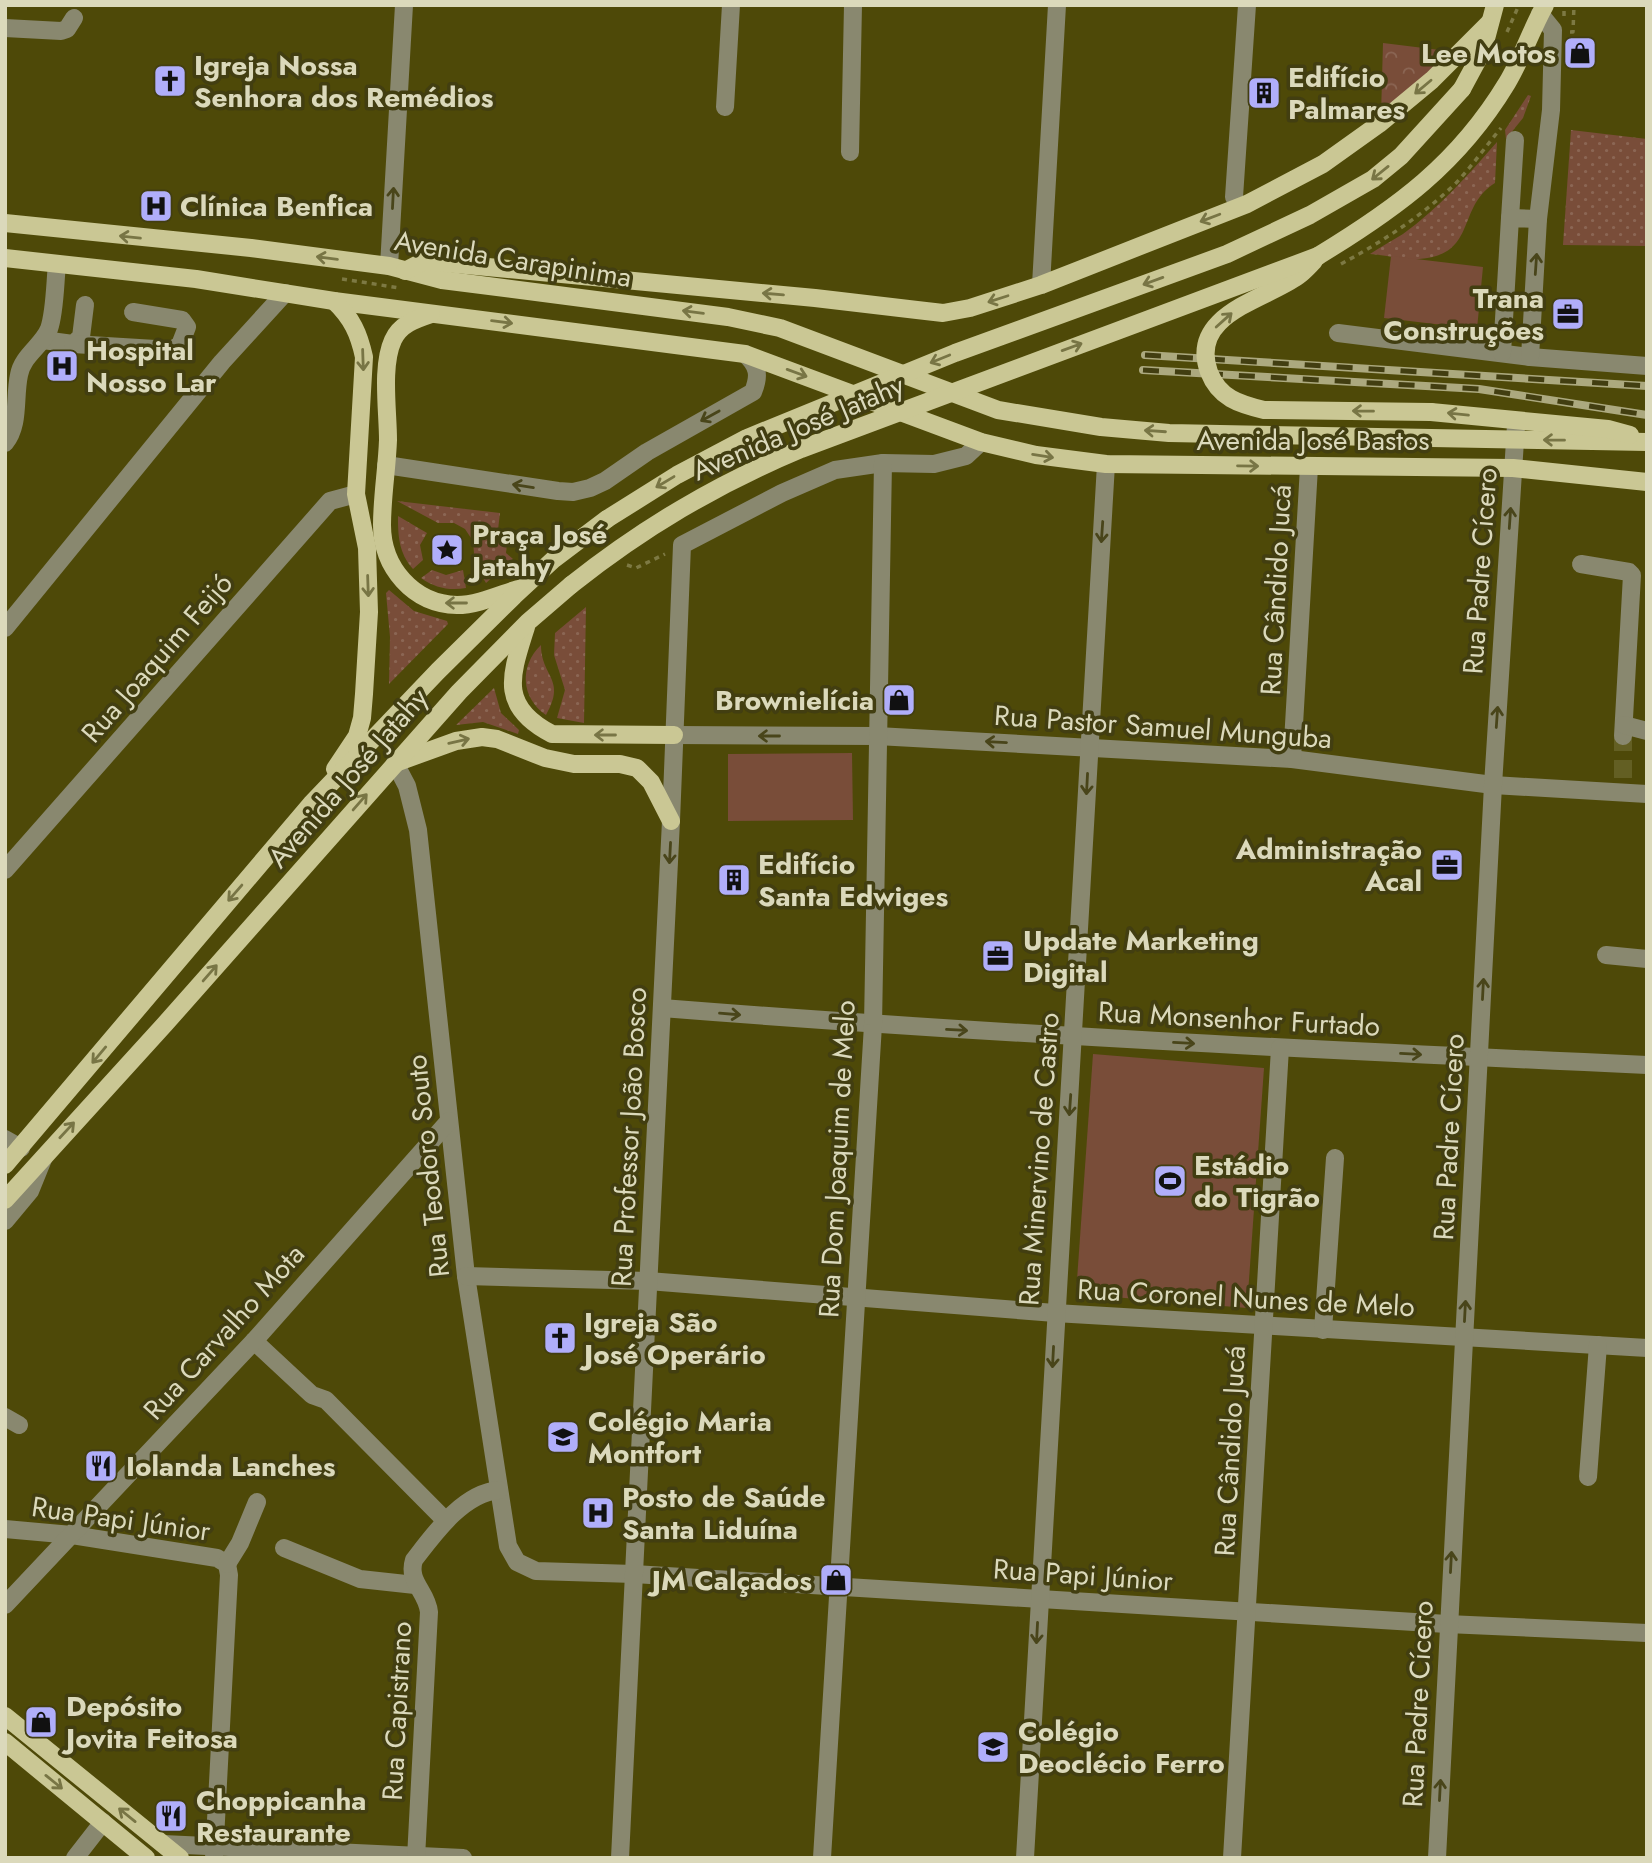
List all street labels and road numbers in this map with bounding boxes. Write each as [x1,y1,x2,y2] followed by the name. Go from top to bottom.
[392,220,634,298] street label: Avenida Carapinima
[686,365,911,491] street label: Avenida José Jatahy
[1197,420,1430,461] street label: Avenida José Bastos
[1452,466,1508,676] street label: Rua Padre Cícero
[1250,484,1302,696] street label: Rua Cândido Jucá
[72,564,242,752] street label: Rua Joaquim Feijó
[258,679,438,877] street label: Avenida José Jatahy
[993,695,1333,759] street label: Rua Pastor Samuel Munguba
[601,986,657,1288] street label: Rua Professor João Bosco
[1097,991,1381,1047] street label: Rua Monsenhor Furtado
[808,999,866,1319] street label: Rua Dom Joaquim de Melo
[1008,1011,1070,1307] street label: Rua Minervino de Castro
[1423,1033,1475,1241] street label: Rua Padre Cícero
[396,1053,460,1279] street label: Rua Teodoro Souto
[134,1235,314,1429] street label: Rua Carvalho Mota
[1076,1269,1416,1327] street label: Rua Coronel Nunes de Melo
[1204,1345,1256,1557] street label: Rua Cândido Jucá
[29,1486,213,1552] street label: Rua Papi Júnior
[992,1548,1175,1602] street label: Rua Papi Júnior
[1392,1600,1444,1808] street label: Rua Padre Cícero
[372,1620,422,1802] street label: Rua Capistrano

